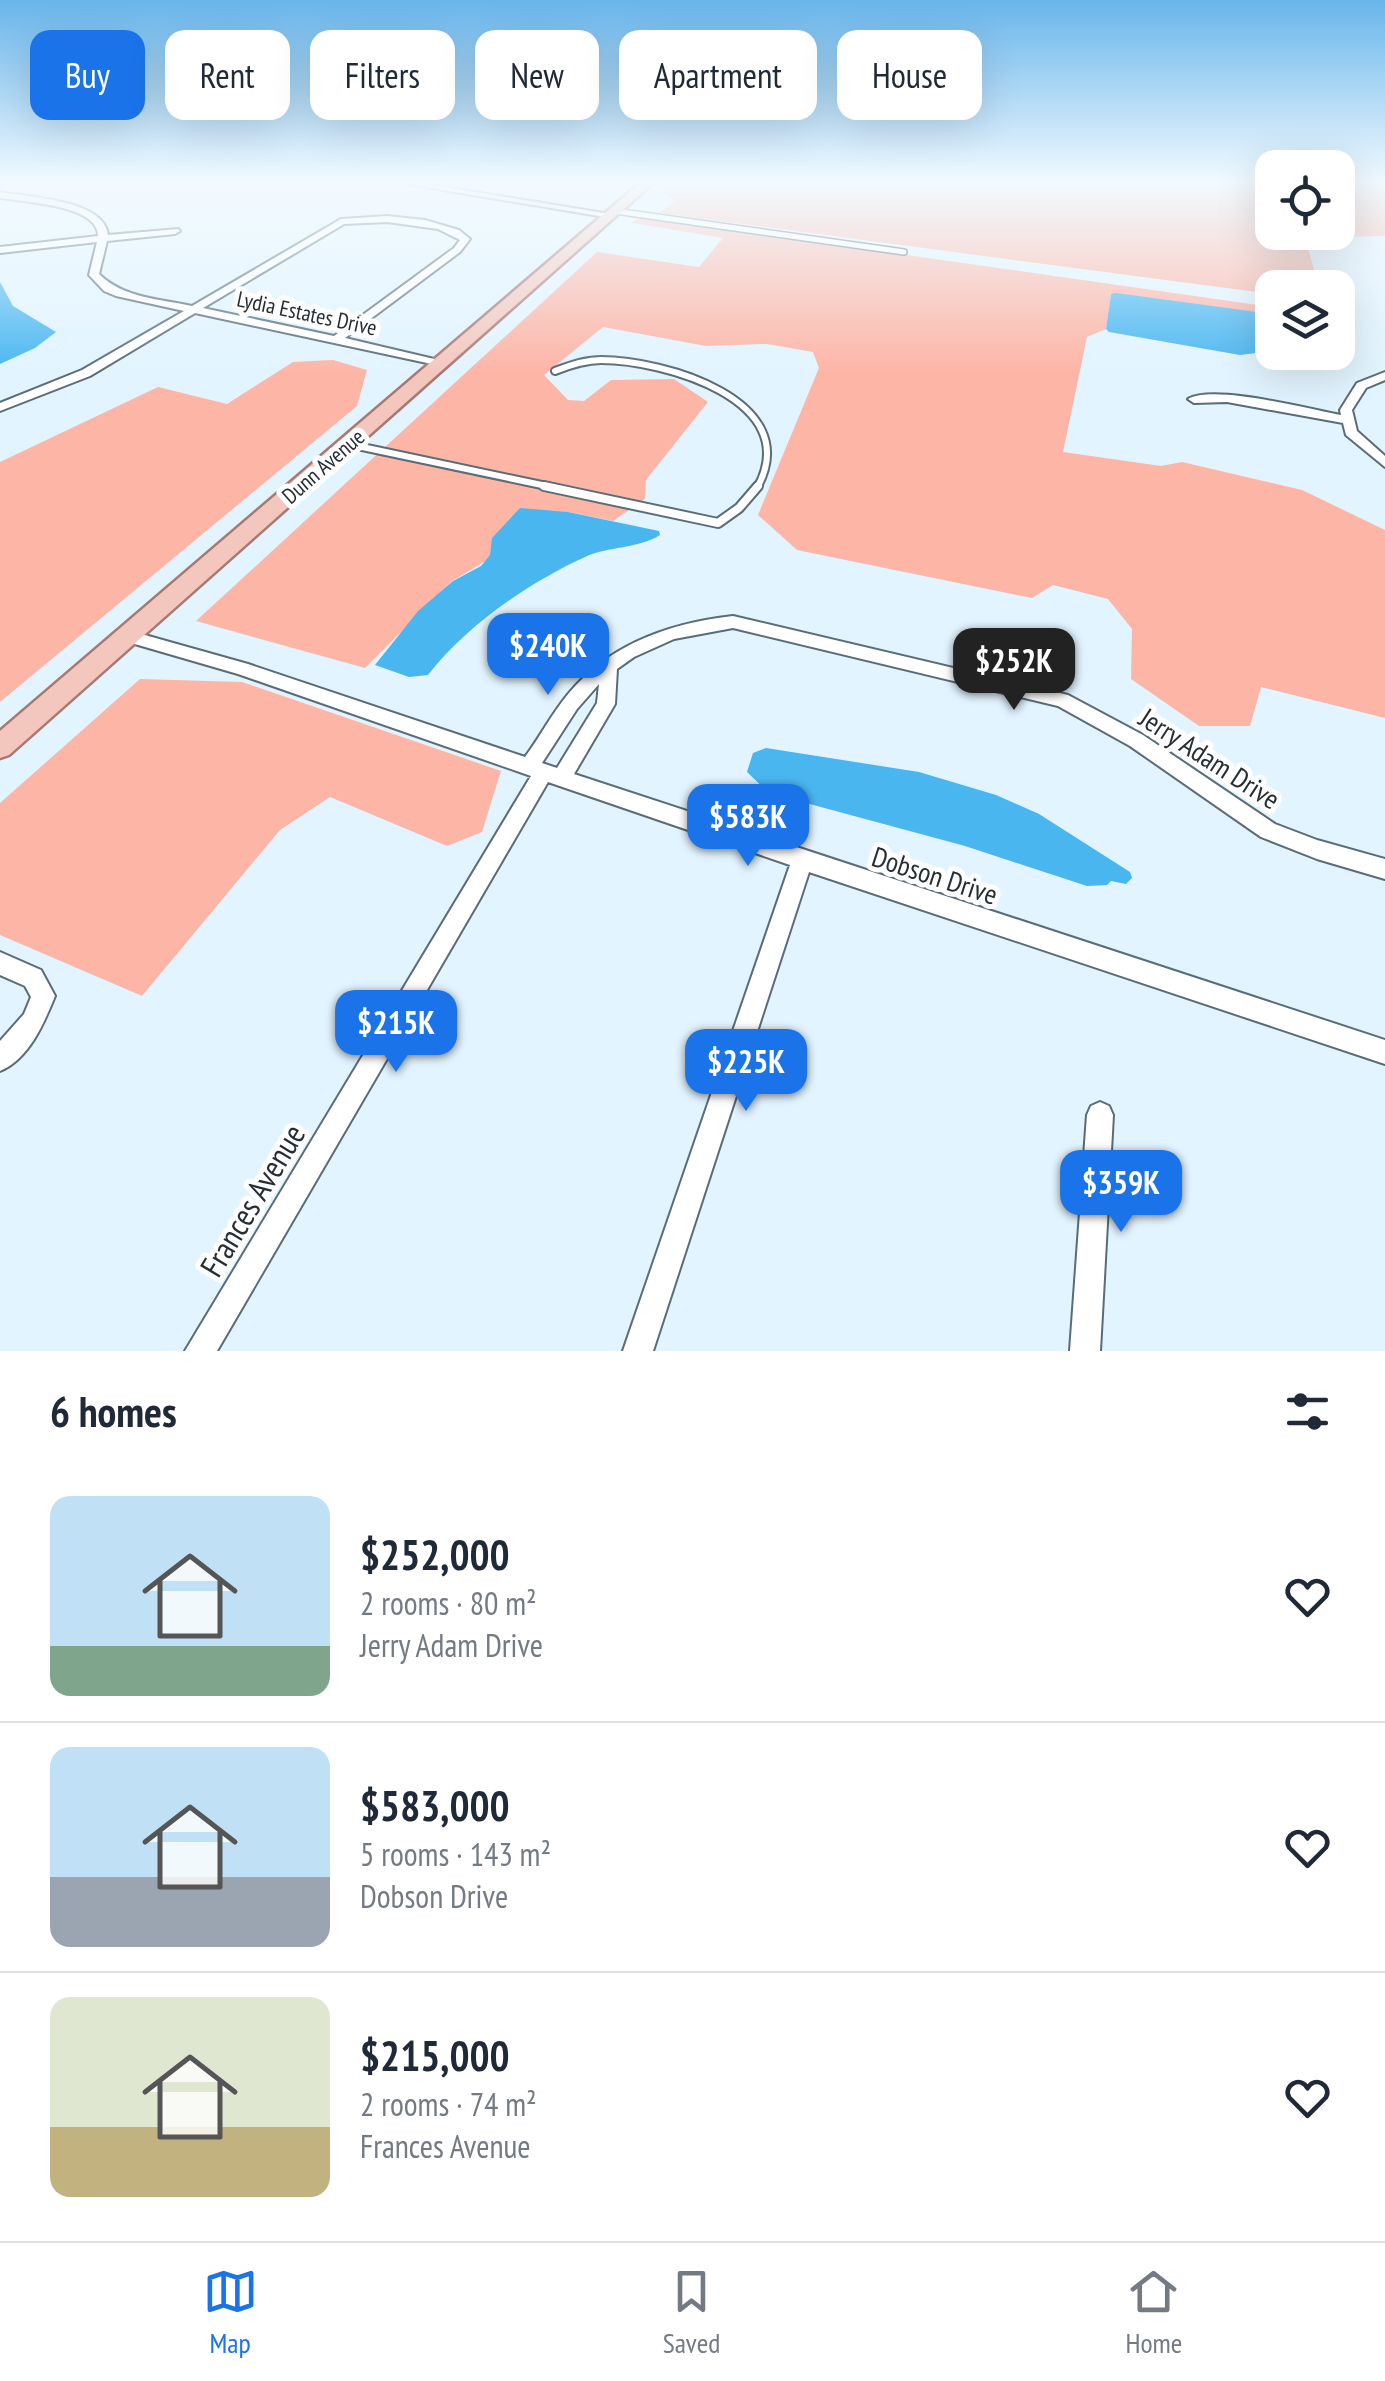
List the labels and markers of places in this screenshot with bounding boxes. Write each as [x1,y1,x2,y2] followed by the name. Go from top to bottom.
[478,613,618,698] pin: $240K
[944,628,1084,713] pin: $252K
[678,784,818,869] pin: $583K
[326,990,466,1075] pin: $215K
[676,1029,816,1114] pin: $225K
[1051,1150,1191,1235] pin: $359K

